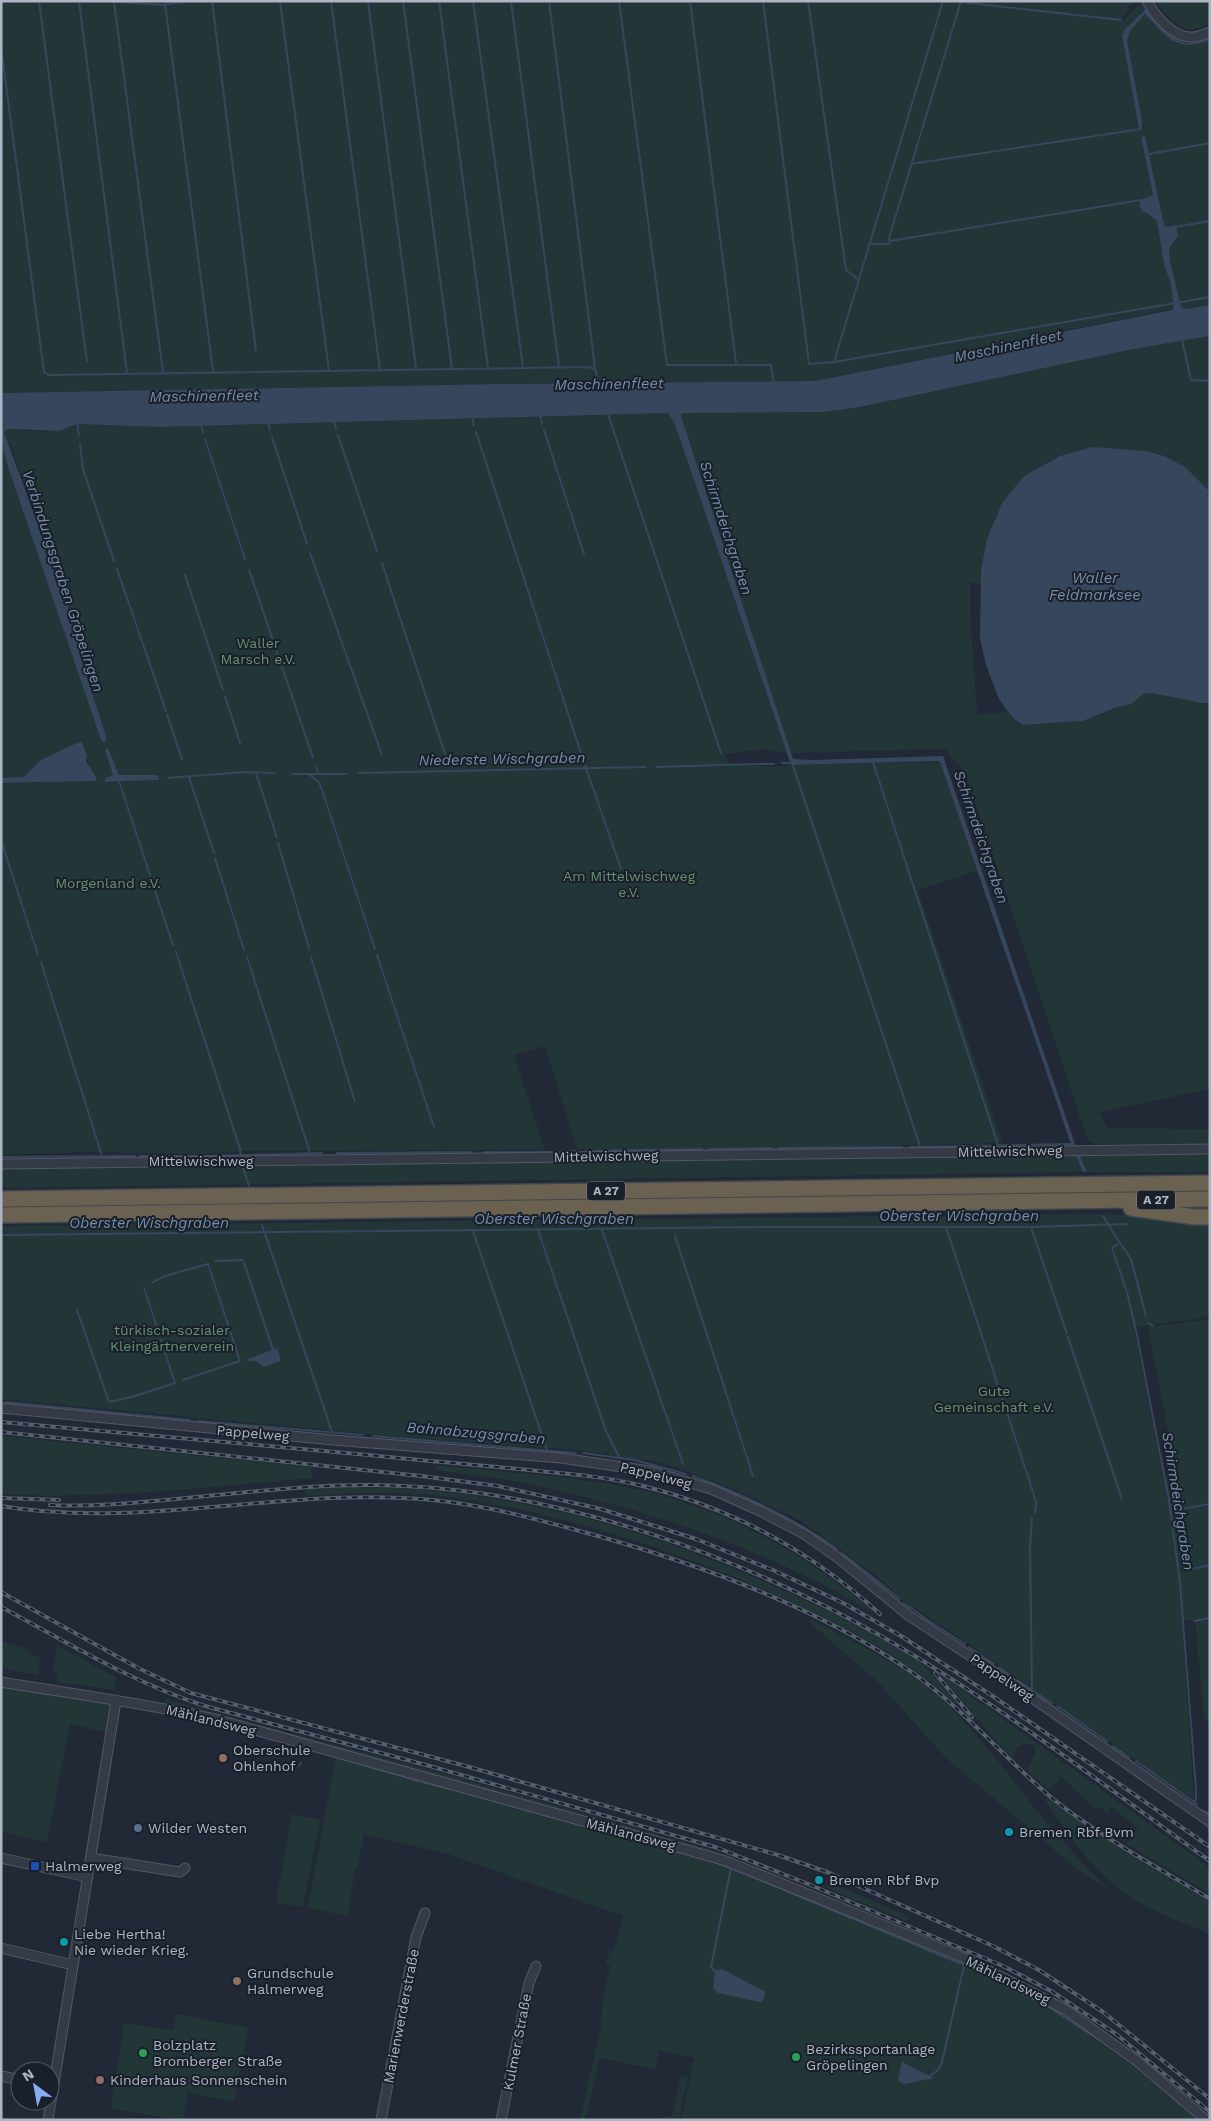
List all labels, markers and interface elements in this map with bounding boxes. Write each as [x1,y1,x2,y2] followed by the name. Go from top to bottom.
[953,326,1064,366] water label: Maschinenfleet
[554,374,665,394] water label: Maschinenfleet
[149,386,260,406] water label: Maschinenfleet
[696,459,756,597] water label: Schirmdeichgraben
[19,468,107,694] water label: Verbindungsgraben Gröpelingen
[1049,569,1141,604] water label: Waller Feldmarksee
[220,635,296,667] park label: Waller Marsch e.V.
[418,749,586,769] water label: Niederste Wischgraben
[950,768,1012,906] water label: Schirmdeichgraben
[563,868,696,900] park label: Am Mittelwischweg e.V.
[55,875,161,891] park label: Morgenland e.V.
[957,1142,1063,1160] street label: Mittelwischweg
[553,1147,659,1165] street label: Mittelwischweg
[149,1153,254,1169] street label: Mittelwischweg
[587,1182,625,1200] road number: A 27
[1137,1190,1175,1210] road number: A 27
[879,1207,1039,1225] water label: Oberster Wischgraben
[474,1210,634,1228] water label: Oberster Wischgraben
[69,1214,229,1232] water label: Oberster Wischgraben
[110,1322,234,1354] park label: türkisch-sozialer Kleingärtnerverein
[934,1383,1054,1415] park label: Gute Gemeinschaft e.V.
[406,1418,546,1448] water label: Bahnabzugsgraben
[216,1422,291,1444] street label: Pappelweg
[1158,1431,1198,1571] water label: Schirmdeichgraben
[619,1458,694,1492] street label: Pappelweg
[967,1650,1037,1704] street label: Pappelweg
[164,1701,258,1739] street label: Mählandsweg
[233,1742,311,1774] place label: Oberschule Ohlenhof
[217,1752,229,1764] marker: Oberschule Ohlenhof
[584,1814,678,1854] street label: Mählandsweg
[148,1820,247,1836] place label: Wilder Westen
[132,1822,144,1834] marker: Wilder Westen
[1019,1824,1134,1840] place label: Bremen Rbf Bvm
[1003,1826,1015,1838] marker: Bremen Rbf Bvm
[45,1858,122,1874] place label: Halmerweg
[29,1860,41,1872] marker: Halmerweg
[829,1872,939,1888] place label: Bremen Rbf Bvp
[813,1874,825,1886] marker: Bremen Rbf Bvp
[74,1926,189,1958] place label: Liebe Hertha! Nie wieder Krieg.
[58,1936,70,1948] marker: Liebe Hertha! Nie wieder Krieg.
[380,1947,422,2085] street label: Marienwerderstraße
[963,1953,1053,2008] street label: Mählandsweg
[247,1965,334,1997] place label: Grundschule Halmerweg
[231,1975,243,1987] marker: Grundschule Halmerweg
[500,1992,534,2092] street label: Kulmer Straße
[153,2037,282,2069] place label: Bolzplatz Bromberger Straße
[806,2041,935,2073] place label: Bezirkssportanlage Gröpelingen
[137,2047,149,2059] marker: Bolzplatz Bromberger Straße
[790,2051,802,2063] marker: Bezirkssportanlage Gröpelingen
[10,2061,60,2111] north arrow
[19,2065,37,2085] text: N
[110,2072,287,2088] place label: Kinderhaus Sonnenschein
[94,2074,106,2086] marker: Kinderhaus Sonnenschein

